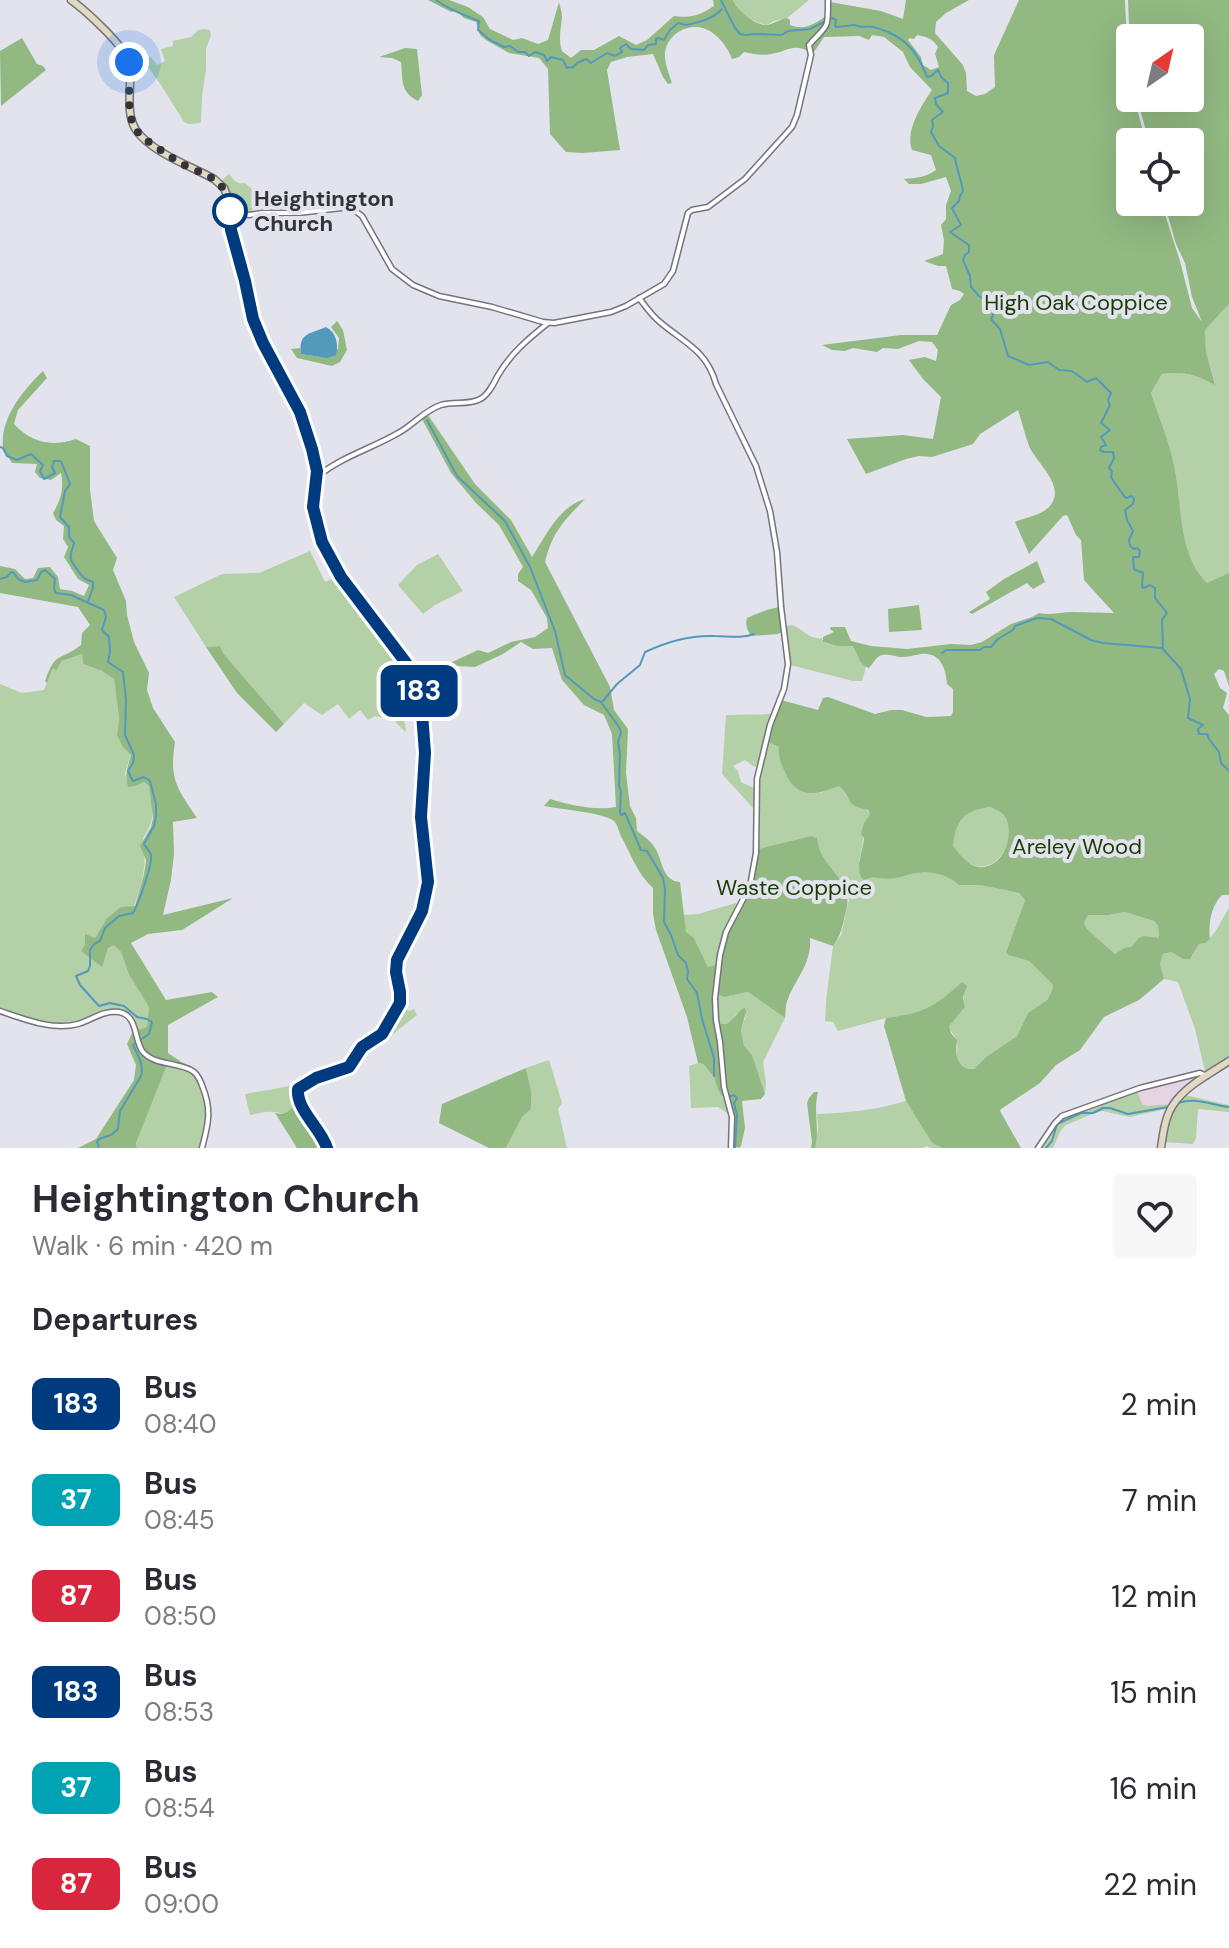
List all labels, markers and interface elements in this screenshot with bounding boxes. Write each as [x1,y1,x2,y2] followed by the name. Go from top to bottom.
[1116,24,1204,112] north arrow
[1116,24,1204,216] map controls
[109,42,149,82] your location
[1116,128,1204,216] button: locate
[254,184,394,238] place label: Heightington Church
[213,194,247,228] marker: Heightington Church
[984,288,1168,317] park label: High Oak Coppice
[373,665,465,717] line badge: 183
[397,672,441,709] text: 183
[1012,832,1142,861] park label: Areley Wood
[716,873,872,902] park label: Waste Coppice
[32,1174,420,1224] text: Heightington Church
[1113,1174,1197,1258] button: heart
[32,1229,273,1263] text: Walk · 6 min · 420 m
[32,1300,198,1339] text: Departures
[144,1368,198,1407] text: Bus
[54,1385,98,1422] text: 183
[1121,1385,1197,1424] text: 2 min
[144,1407,216,1441] text: 08:40
[144,1464,198,1503] text: Bus
[60,1481,92,1518] text: 37
[1122,1481,1197,1520] text: 7 min
[144,1503,215,1537] text: 08:45
[144,1560,198,1599] text: Bus
[60,1577,92,1614] text: 87
[1111,1577,1197,1616] text: 12 min
[144,1599,217,1633] text: 08:50
[144,1656,198,1695] text: Bus
[54,1673,98,1710] text: 183
[1110,1673,1197,1712] text: 15 min
[144,1695,214,1729] text: 08:53
[144,1752,198,1791] text: Bus
[60,1769,92,1806] text: 37
[1110,1769,1197,1808] text: 16 min
[144,1791,215,1825] text: 08:54
[144,1848,198,1887] text: Bus
[60,1865,92,1902] text: 87
[1103,1865,1197,1904] text: 22 min
[144,1887,219,1921] text: 09:00

